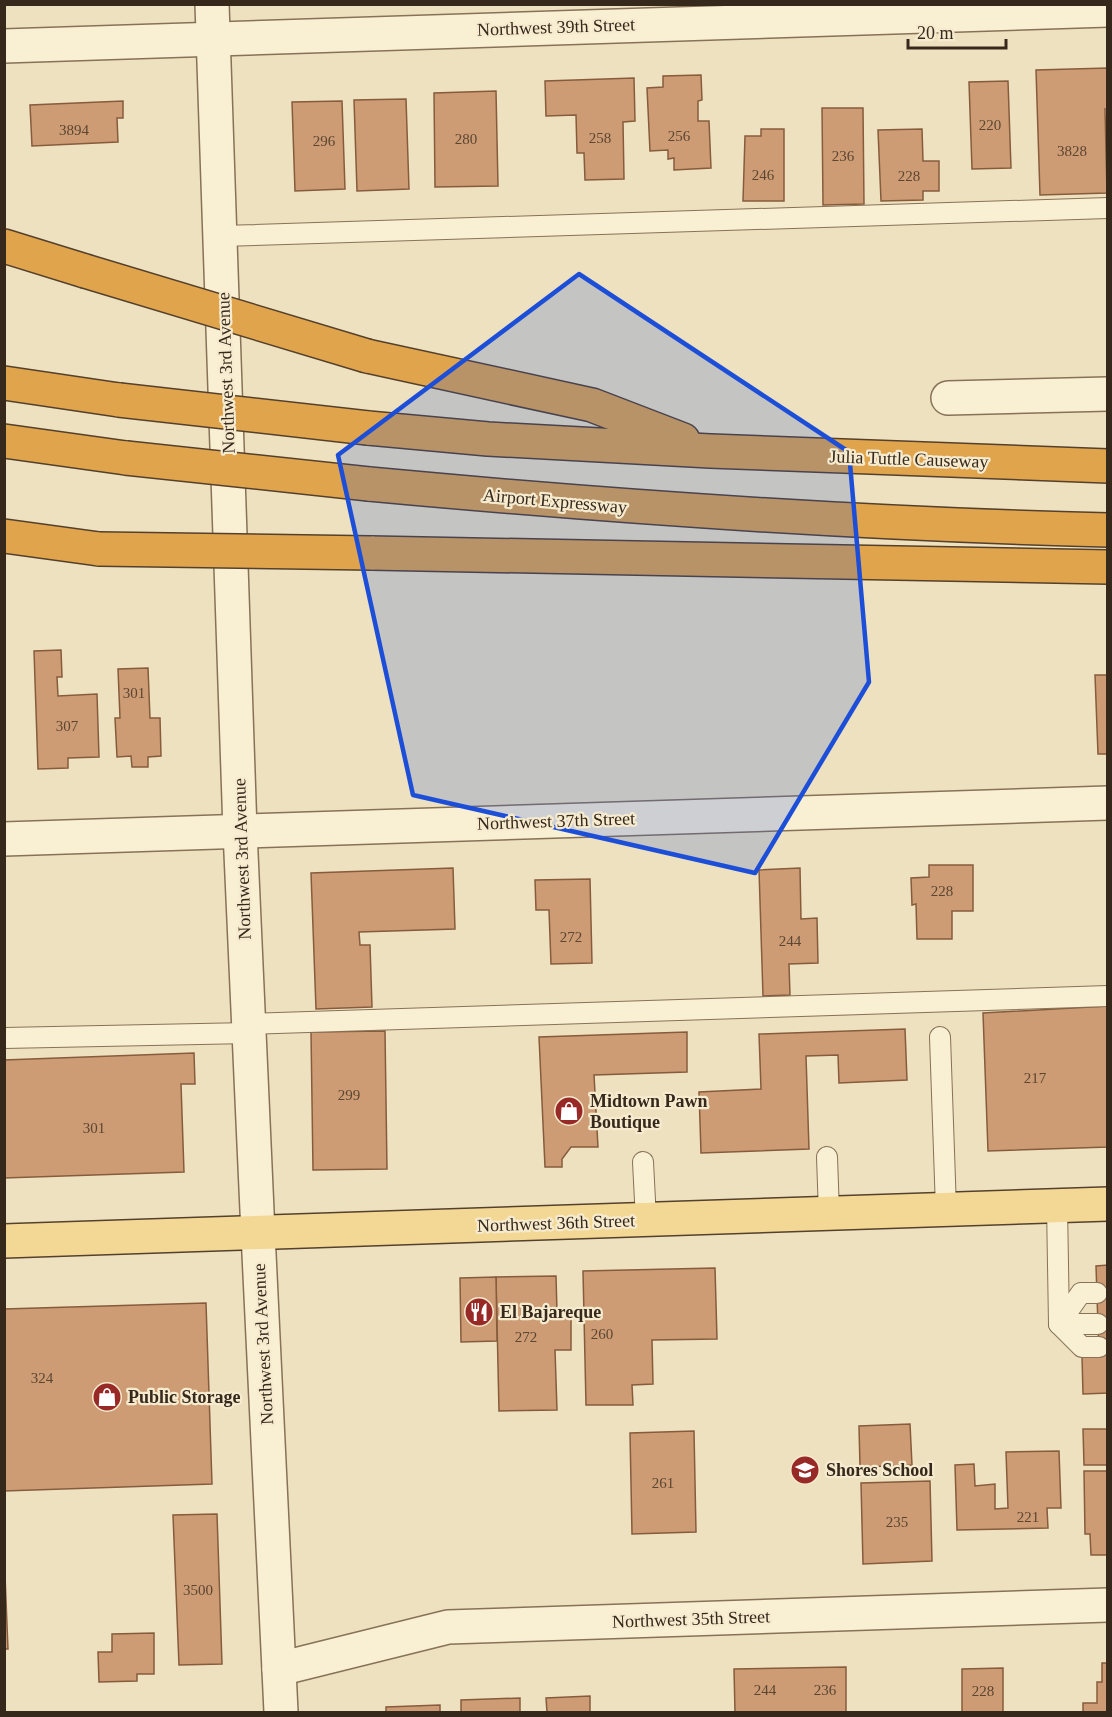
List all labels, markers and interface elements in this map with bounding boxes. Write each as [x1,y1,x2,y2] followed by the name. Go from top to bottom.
[908,12,1006,50] scale bar
[477,14,635,40] street label: Northwest 39th Street
[917,23,954,43] text: 20 m
[979,117,1001,133] house number: 220
[59,122,90,138] house number: 3894
[668,128,691,144] house number: 256
[589,130,611,146] house number: 258
[455,131,477,147] house number: 280
[313,133,336,149] house number: 296
[1057,143,1087,159] house number: 3828
[832,148,855,164] house number: 236
[752,167,775,183] house number: 246
[898,168,920,184] house number: 228
[213,292,239,454] street label: Northwest 3rd Avenue
[829,446,989,472] street label: Julia Tuttle Causeway
[482,485,628,517] street label: Airport Expressway
[123,685,145,701] house number: 301
[56,718,79,734] house number: 307
[229,778,255,940] street label: Northwest 3rd Avenue
[477,808,635,834] street label: Northwest 37th Street
[931,883,953,899] house number: 228
[560,929,582,945] house number: 272
[779,933,802,949] house number: 244
[1024,1070,1047,1086] house number: 217
[338,1087,360,1103] house number: 299
[590,1091,708,1132] place label: Midtown Pawn Boutique
[553,1095,585,1127] shop icon: Midtown Pawn Boutique
[83,1120,105,1136] house number: 301
[477,1210,635,1236] street label: Northwest 36th Street
[249,1263,277,1425] street label: Northwest 3rd Avenue
[463,1296,495,1328] restaurant icon: El Bajareque
[500,1302,601,1322] place label: El Bajareque
[591,1326,613,1342] house number: 260
[515,1329,537,1345] house number: 272
[31,1370,54,1386] house number: 324
[91,1381,123,1413] shop icon: Public Storage
[128,1387,241,1407] place label: Public Storage
[789,1454,821,1486] school or university icon: Shores School
[826,1460,933,1480] place label: Shores School
[652,1475,674,1491] house number: 261
[1017,1509,1039,1525] house number: 221
[886,1514,908,1530] house number: 235
[183,1582,213,1598] house number: 3500
[612,1606,770,1632] street label: Northwest 35th Street
[754,1682,777,1698] house number: 244
[814,1682,837,1698] house number: 236
[972,1683,994,1699] house number: 228

